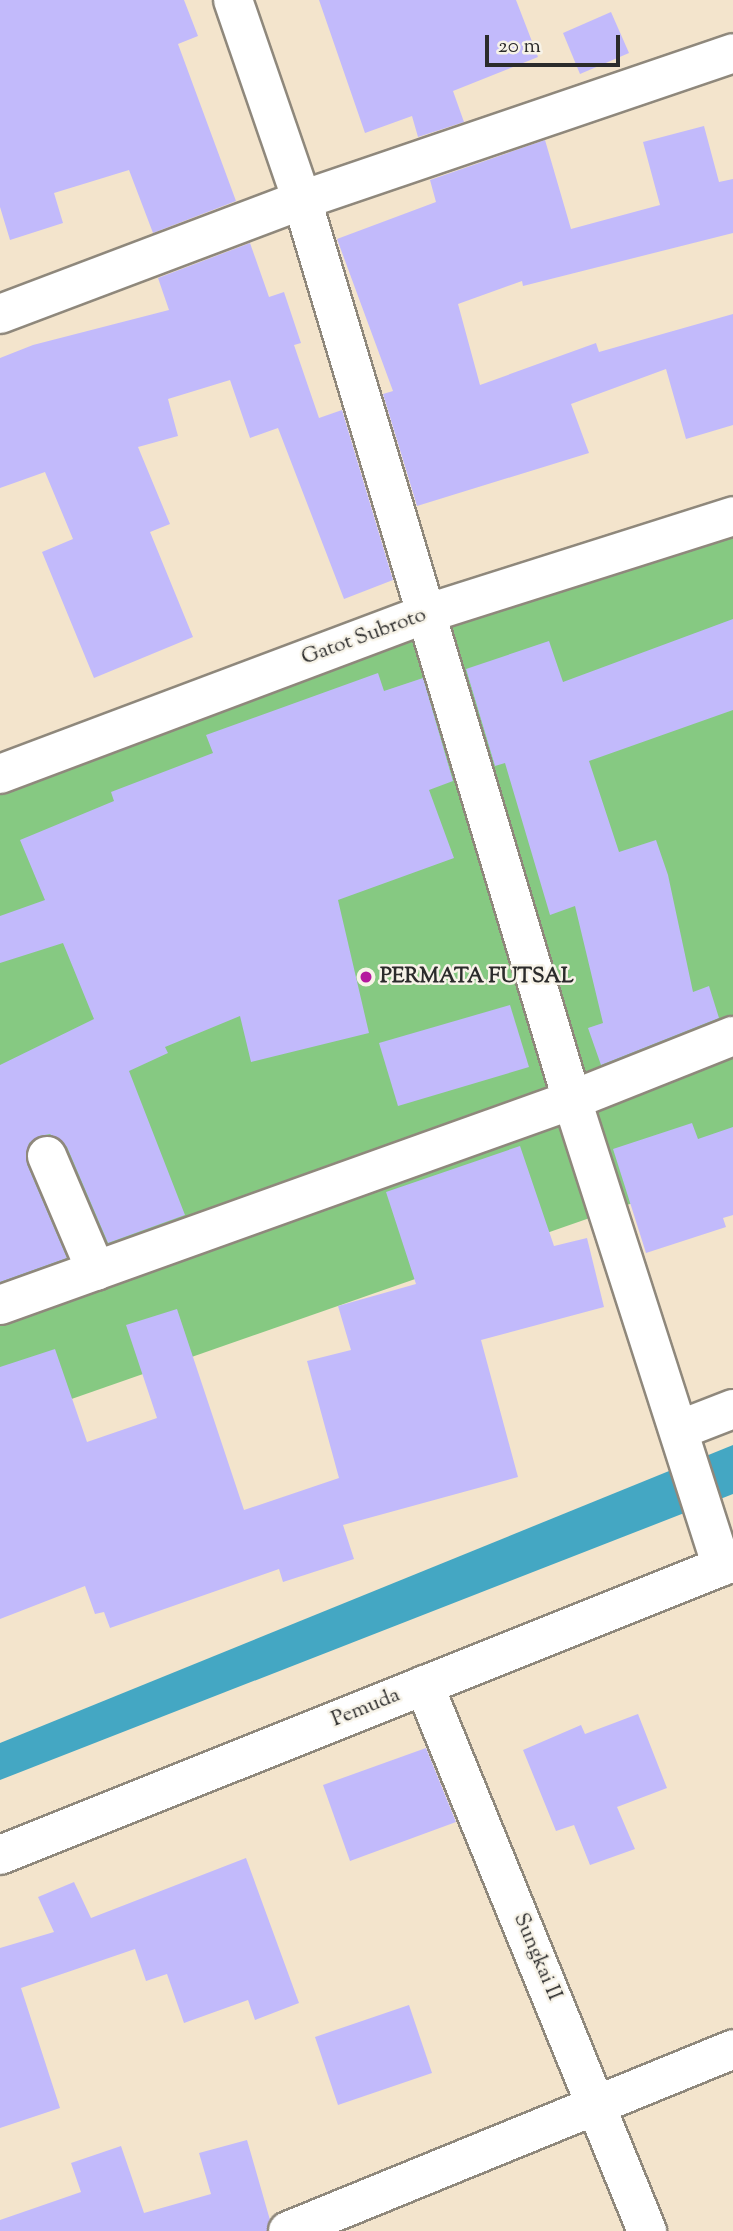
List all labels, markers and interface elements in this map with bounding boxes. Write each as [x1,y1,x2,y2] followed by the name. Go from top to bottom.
[488,21,623,65] scale bar
[498,32,541,62] text: 20 m
[298,603,430,671] street label: Gatot Subroto
[380,964,574,990] place label: PERMATA FUTSAL
[358,969,374,985] marker: PERMATA FUTSAL
[328,1683,404,1733] street label: Pemuda
[507,1910,567,2004] street label: Sungkai II

